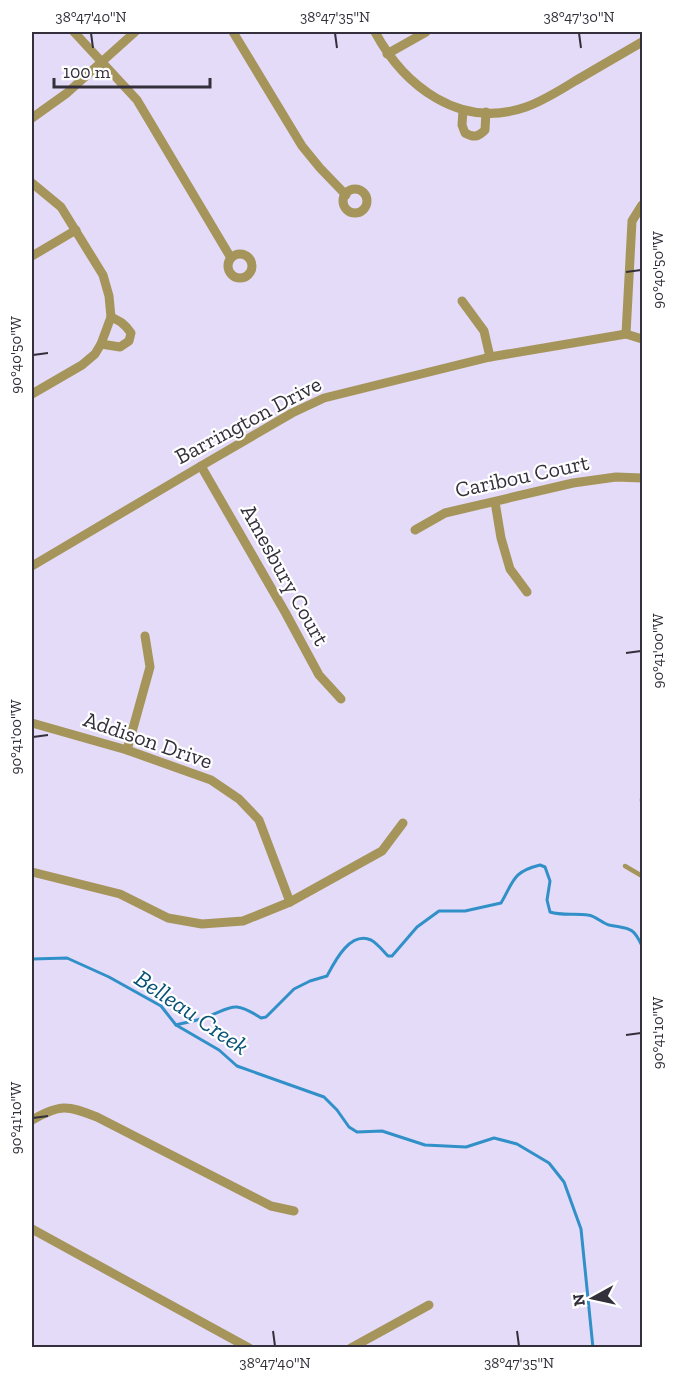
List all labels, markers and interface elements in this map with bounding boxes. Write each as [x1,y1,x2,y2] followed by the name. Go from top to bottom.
[55,8,127,26] text: 38°47'40"N
[300,8,370,26] text: 38°47'35"N
[543,8,615,26] text: 38°47'30"N
[54,51,210,89] scale bar
[63,61,111,83] text: 100 m
[649,231,667,309] text: 90°40'50"W
[7,316,25,394] text: 90°40'50"W
[170,370,326,470] street label: Barrington Drive
[453,448,592,503] street label: Caribou Court
[235,500,335,651] street label: Amesbury Court
[649,613,667,689] text: 90°41'00"W
[7,699,25,775] text: 90°41'00"W
[80,705,216,775] street label: Addison Drive
[129,963,255,1061] water label: Belleau Creek
[649,997,667,1069] text: 90°41'10"W
[7,1082,25,1154] text: 90°41'10"W
[563,1268,623,1328] north arrow
[568,1293,589,1307] text: N
[239,1354,311,1372] text: 38°47'40"N
[484,1354,554,1372] text: 38°47'35"N

